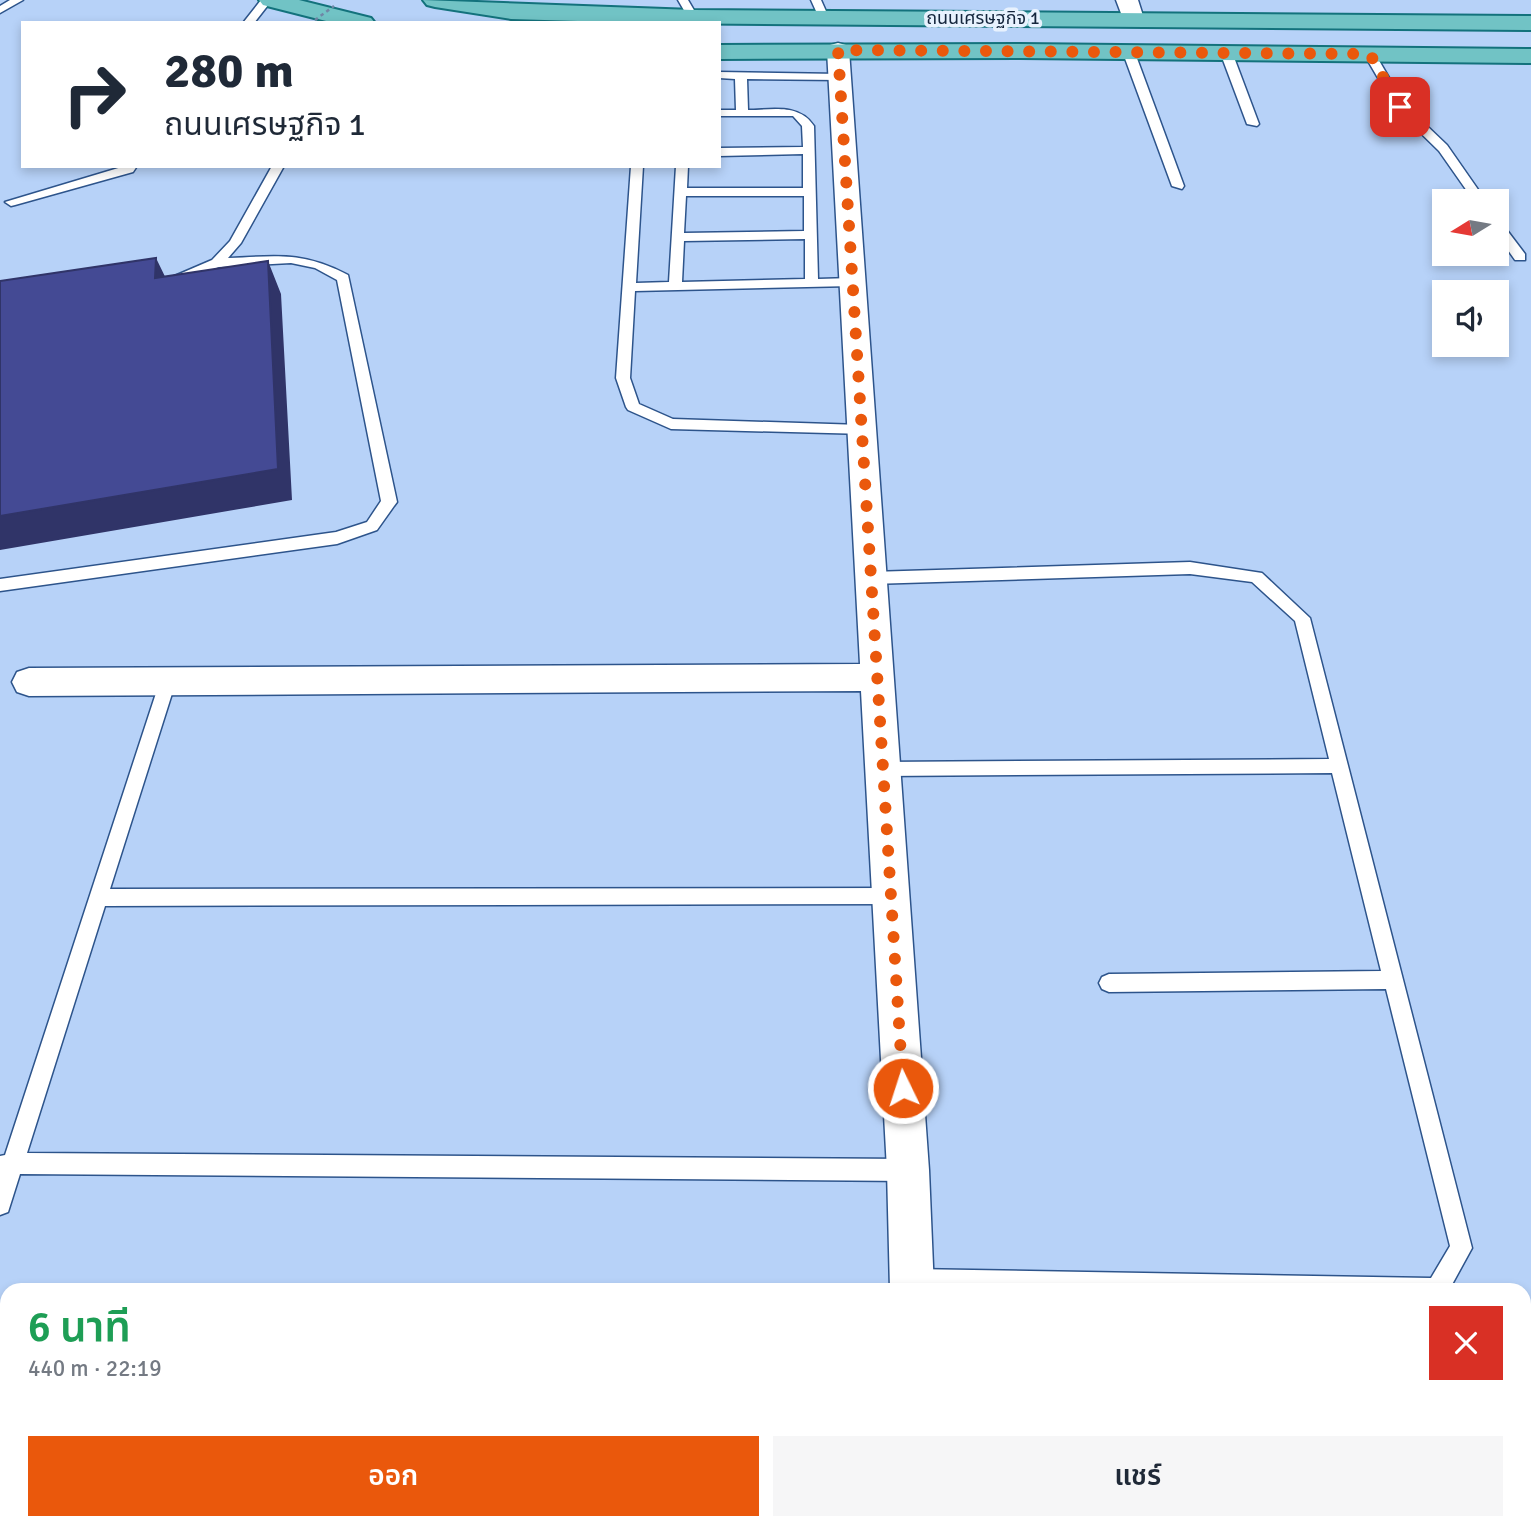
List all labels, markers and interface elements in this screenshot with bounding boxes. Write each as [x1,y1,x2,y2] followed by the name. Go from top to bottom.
[926,7,1040,29] street label: ถนนเศรษฐกิจ 1
[164,41,294,101] text: 280 m
[49,49,140,140] icon: right
[1370,77,1430,137] pin
[1381,88,1419,126] icon: arrive
[164,105,366,144] text: ถนนเศรษฐกิจ 1
[1432,189,1508,266] north arrow
[1432,189,1509,357] map controls
[1432,280,1509,357] button: sound
[866,1051,940,1125] position arrow
[28,1302,131,1353] text: 6 นาที
[1429,1306,1503,1380] button: close
[28,1354,162,1383] text: 440 m · 22:19
[28,1436,759,1516] button: ออก
[773,1436,1503,1516] button: แชร์

